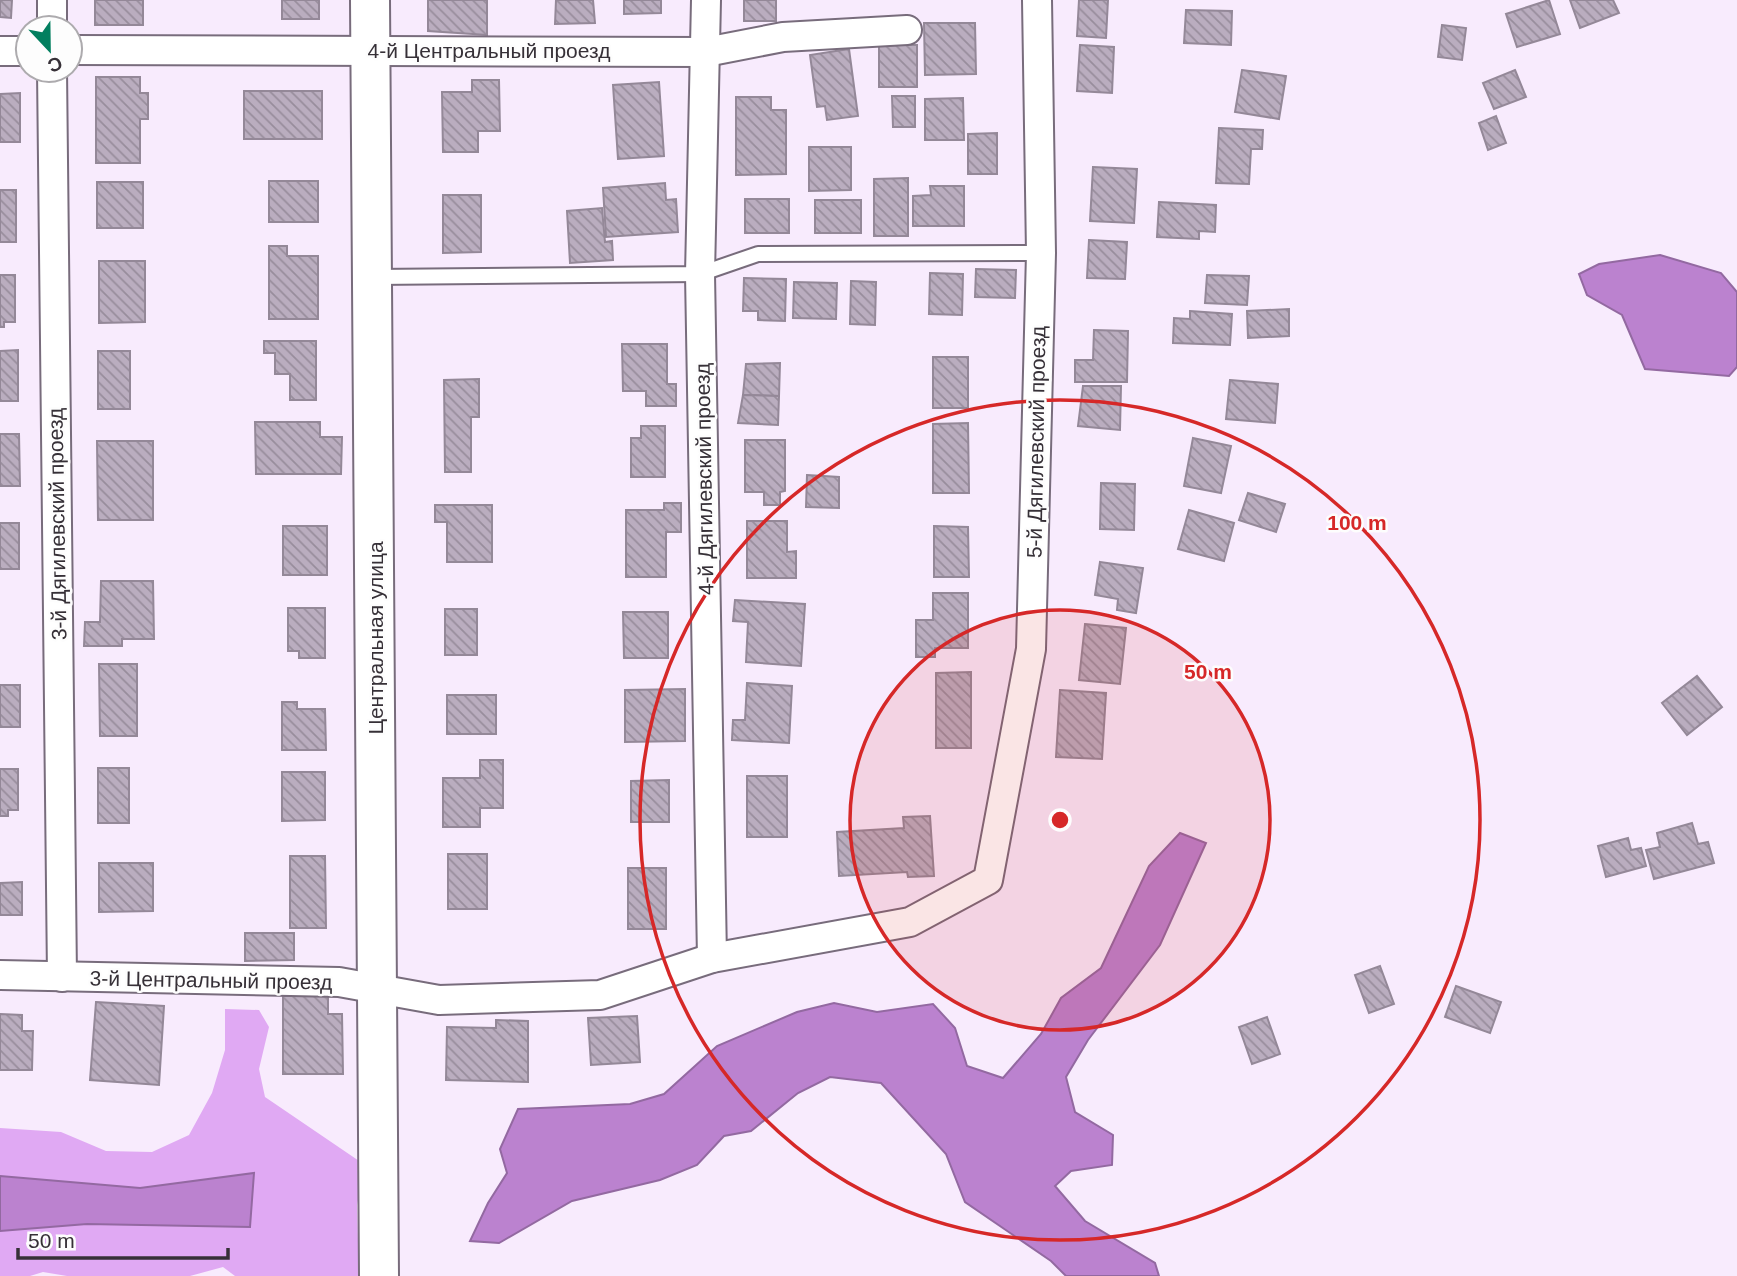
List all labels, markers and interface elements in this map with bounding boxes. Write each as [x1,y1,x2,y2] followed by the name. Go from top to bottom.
[14,14,84,84] north arrow
[368,39,610,62] street label: 4-й Центральный проезд
[45,52,65,77] text: С
[1022,326,1050,558] street label: 5-й Дягилевский проезд
[690,363,718,595] street label: 4-й Дягилевский проезд
[43,408,71,640] street label: 3-й Дягилевский проезд
[1327,511,1387,534] text: 100 m
[364,541,387,735] street label: Центральная улица
[1184,660,1232,683] text: 50 m
[1048,808,1072,832] centre of rings
[89,966,333,994] street label: 3-й Центральный проезд
[18,1216,228,1260] scale bar
[28,1229,75,1252] text: 50 m

